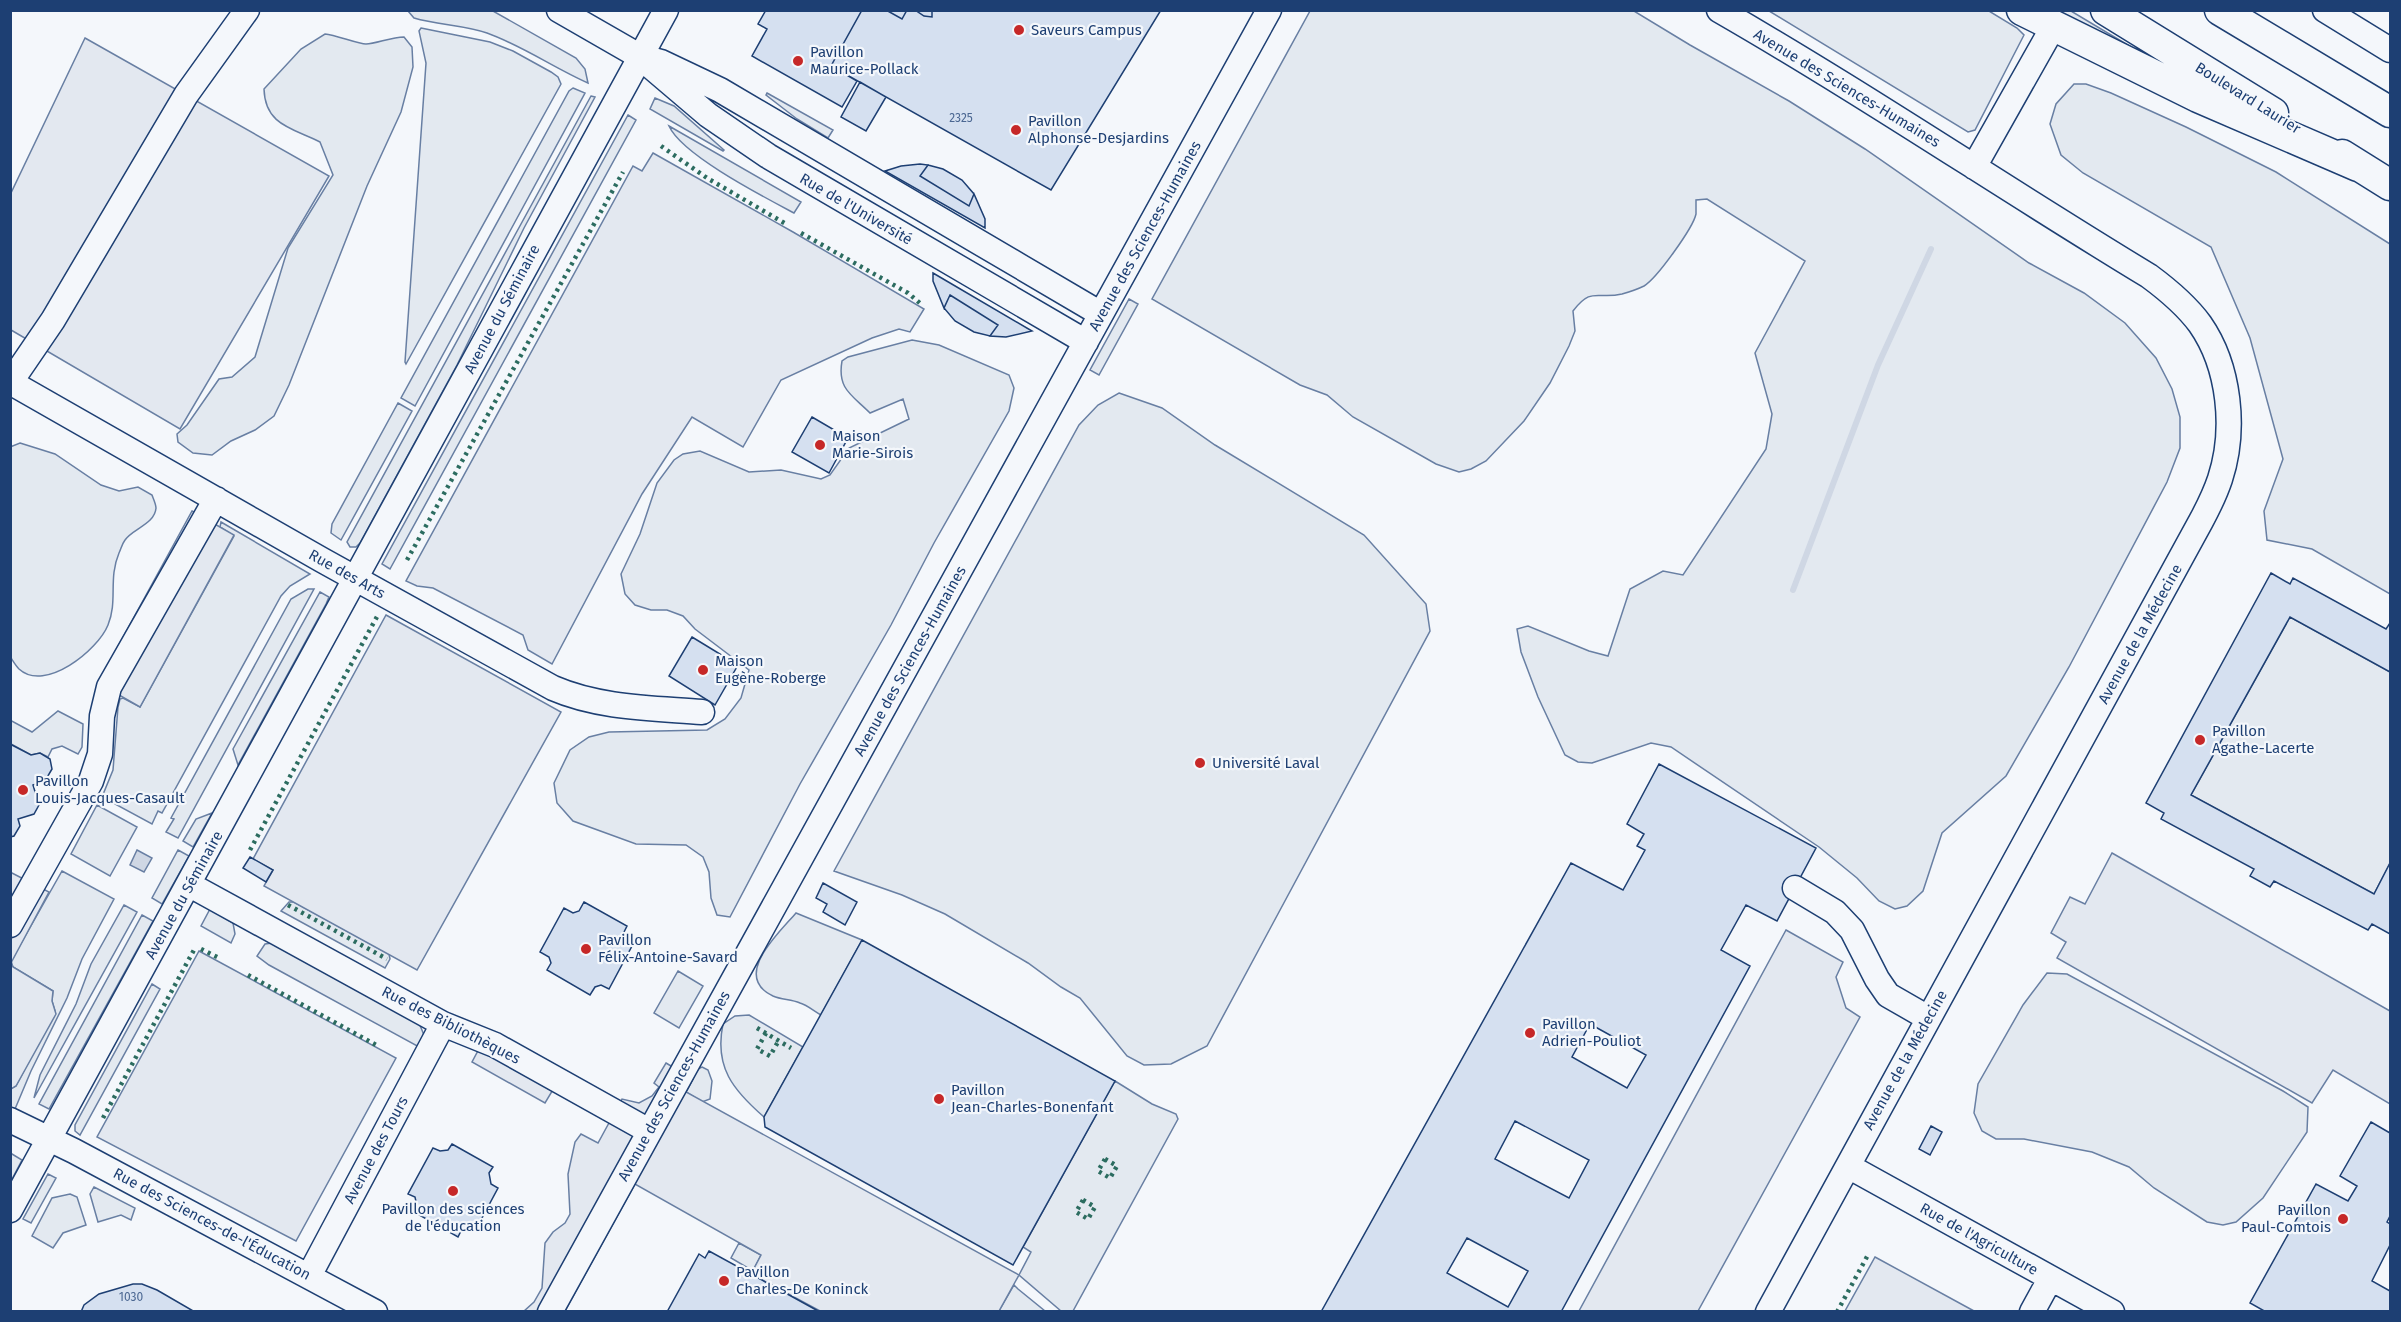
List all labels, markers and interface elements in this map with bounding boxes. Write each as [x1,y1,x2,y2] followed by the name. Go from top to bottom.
[1031,21,1142,39] place label: Saveurs Campus
[1012,23,1026,37] marker: Saveurs Campus
[1750,25,1944,151] street label: Avenue des Sciences-Humaines
[810,43,919,78] place label: Pavillon Maurice-Pollack
[791,54,805,68] marker: Pavillon Maurice-Pollack
[2192,58,2304,138] street label: Boulevard Laurier
[949,111,973,125] house number: 2325
[1028,112,1169,147] place label: Pavillon Alphonse-Desjardins
[1009,123,1023,137] marker: Pavillon Alphonse-Desjardins
[1085,138,1205,334] street label: Avenue des Sciences-Humaines
[796,169,916,249] street label: Rue de l'Université
[460,241,544,377] street label: Avenue du Séminaire
[832,427,913,462] place label: Maison Marie-Sirois
[813,438,827,452] marker: Maison Marie-Sirois
[306,546,388,602] street label: Rue des Arts
[2094,561,2186,707] street label: Avenue de la Médecine
[850,563,970,759] street label: Avenue des Sciences-Humaines
[715,652,826,687] place label: Maison Eugène-Roberge
[696,663,710,677] marker: Maison Eugène-Roberge
[2212,722,2314,757] place label: Pavillon Agathe-Lacerte
[2193,733,2207,747] marker: Pavillon Agathe-Lacerte
[1212,754,1320,772] place label: Université Laval
[1193,756,1207,770] marker: Université Laval
[35,772,185,807] place label: Pavillon Louis-Jacques-Casault
[16,783,30,797] marker: Pavillon Louis-Jacques-Casault
[141,828,227,962] street label: Avenue du Séminaire
[598,931,738,966] place label: Pavillon Félix-Antoine-Savard
[579,942,593,956] marker: Pavillon Félix-Antoine-Savard
[379,982,523,1068] street label: Rue des Bibliothèques
[1859,987,1951,1133] street label: Avenue de la Médecine
[614,988,734,1184] street label: Avenue des Sciences-Humaines
[1542,1015,1642,1050] place label: Pavillon Adrien-Pouliot
[1523,1026,1537,1040] marker: Pavillon Adrien-Pouliot
[951,1081,1114,1116] place label: Pavillon Jean-Charles-Bonenfant
[932,1092,946,1106] marker: Pavillon Jean-Charles-Bonenfant
[340,1093,412,1207] street label: Avenue des Tours
[110,1164,314,1284] street label: Rue des Sciences-de-l'Éducation
[446,1184,460,1198] marker: Pavillon des sciences de l'éducation
[1917,1199,2041,1279] street label: Rue de l'Agriculture
[381,1200,525,1235] place label: Pavillon des sciences de l'éducation
[2241,1201,2331,1236] place label: Pavillon Paul-Comtois
[2336,1212,2350,1226] marker: Pavillon Paul-Comtois
[736,1263,869,1298] place label: Pavillon Charles-De Koninck
[717,1274,731,1288] marker: Pavillon Charles-De Koninck
[119,1290,144,1304] house number: 1030

